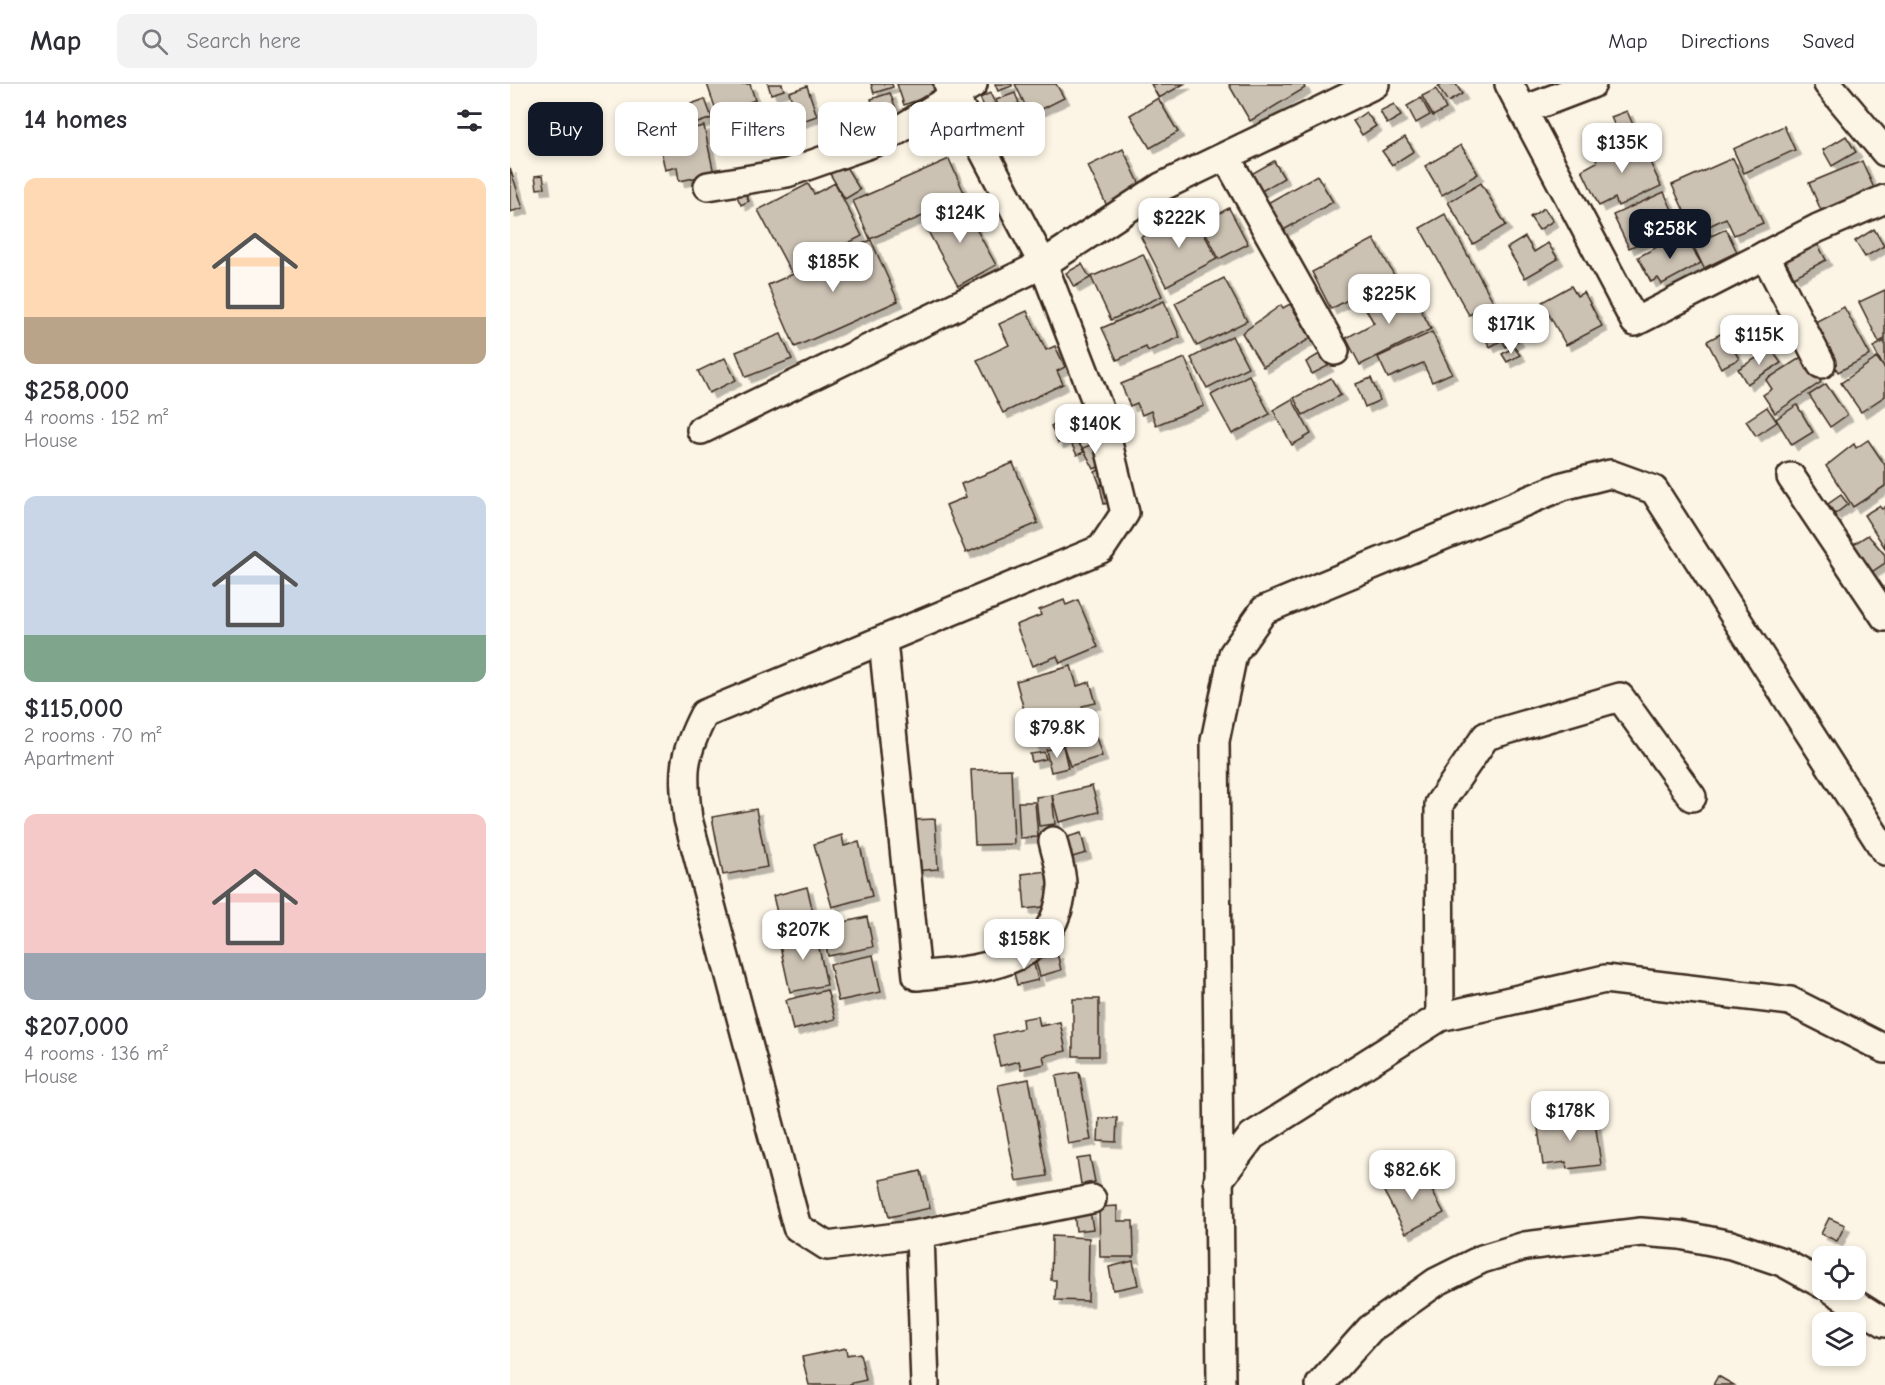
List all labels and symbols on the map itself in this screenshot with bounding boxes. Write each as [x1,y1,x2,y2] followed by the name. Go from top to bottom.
[1580,123,1664,174] pin: $135K
[918,193,1002,244] pin: $124K
[1137,198,1221,249] pin: $222K
[1628,209,1712,260] pin: $258K
[791,242,875,293] pin: $185K
[1347,274,1431,325] pin: $225K
[1469,304,1553,355] pin: $171K
[1717,315,1801,366] pin: $115K
[1053,404,1137,455] pin: $140K
[1008,708,1106,759] pin: $79.8K
[761,910,845,961] pin: $207K
[982,919,1066,970] pin: $158K
[1528,1091,1612,1142] pin: $178K
[1363,1150,1461,1201] pin: $82.6K

